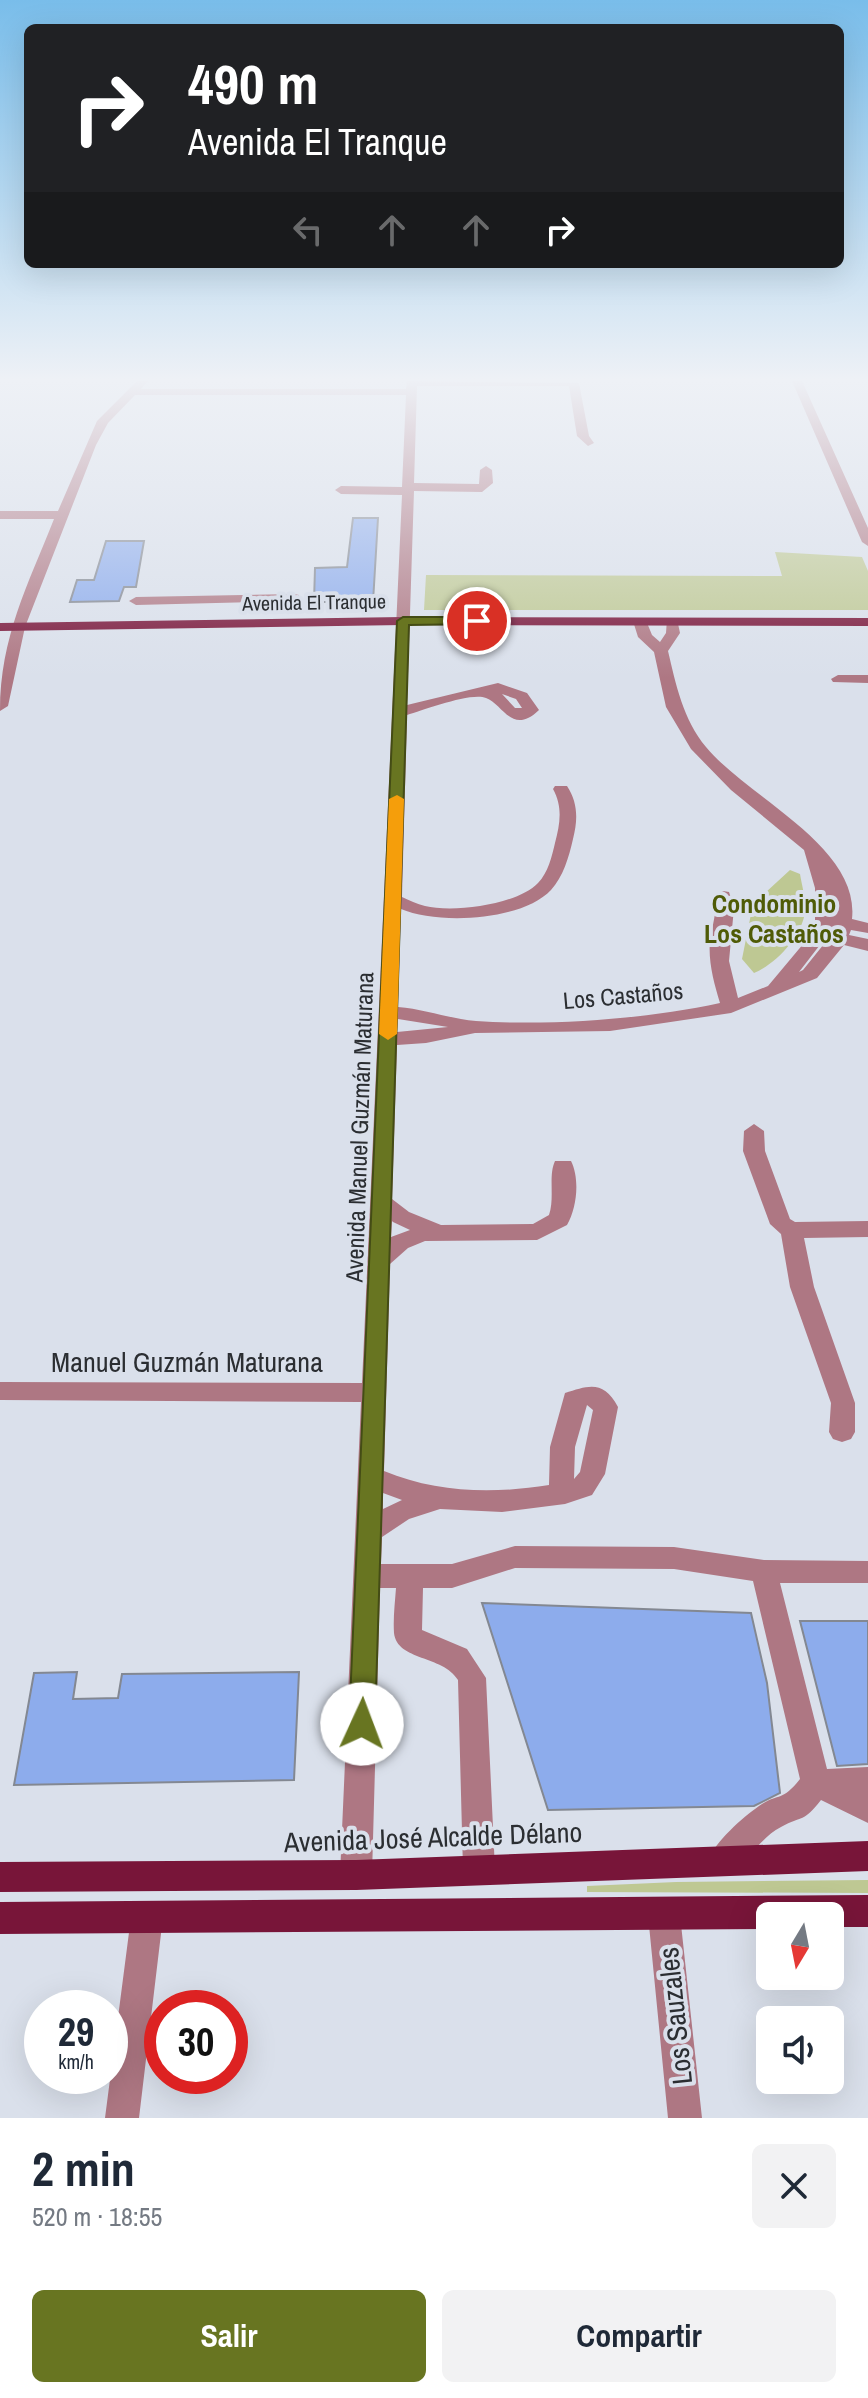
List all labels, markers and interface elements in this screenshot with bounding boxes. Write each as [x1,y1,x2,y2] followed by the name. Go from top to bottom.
[188,46,318,121] text: 490 m
[56,56,160,160] icon: right
[188,118,447,166] text: Avenida El Tranque
[286,208,330,252] icon: left
[370,208,414,252] icon: ahead
[454,208,498,252] icon: ahead
[538,208,582,252] icon: right
[241,587,386,617] street label: Avenida El Tranque
[443,587,511,655] pin
[455,599,499,643] icon: arrive
[704,886,844,951] district label: Condominio Los Castaños
[338,971,380,1284] street label: Avenida Manuel Guzmán Maturana
[562,974,684,1016] street label: Los Castaños
[51,1343,323,1381] street label: Manuel Guzmán Maturana
[320,1682,404,1766] position arrow
[282,1813,583,1861] street label: Avenida José Alcalde Délano
[756,1902,844,1990] north arrow
[756,1902,844,2094] map controls
[649,1945,701,2087] street label: Los Sauzales
[144,1990,248,2094] speed limit sign: 30
[58,2005,94,2058] text: 29
[756,2006,844,2094] button: sound
[58,2048,94,2075] text: km/h
[32,2136,135,2201] text: 2 min
[752,2144,836,2228] button: close
[32,2199,162,2234] text: 520 m · 18:55
[32,2290,426,2382] button: Salir
[442,2290,836,2382] button: Compartir

